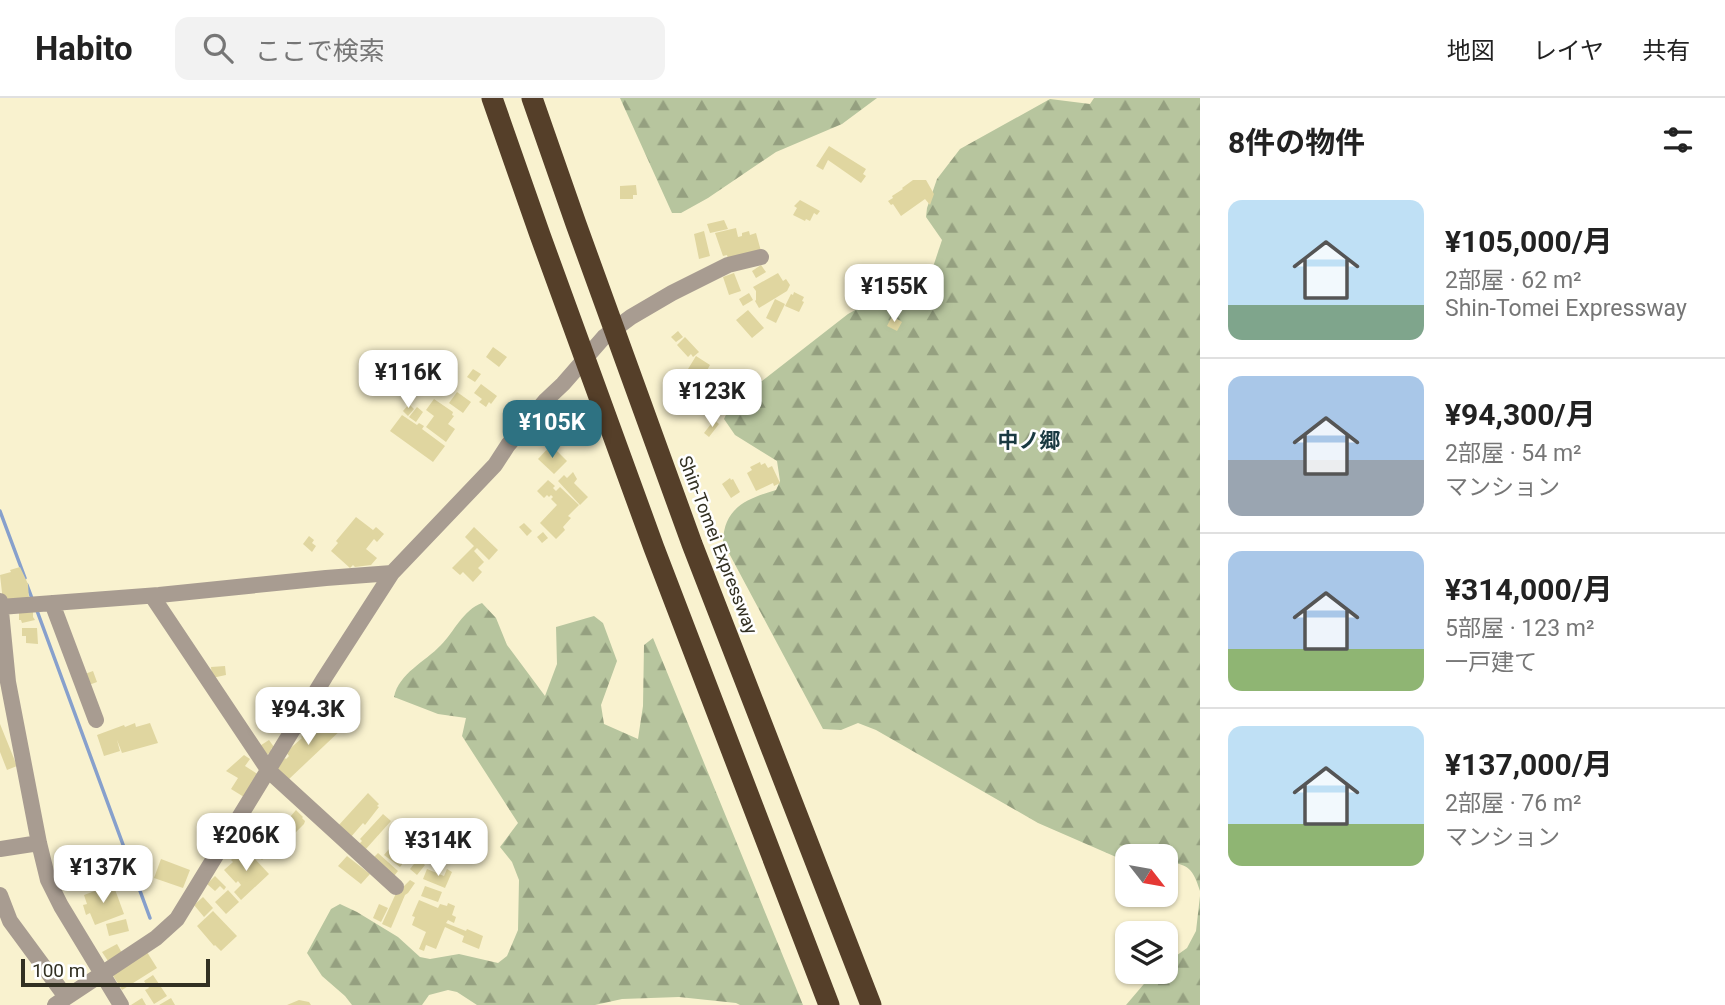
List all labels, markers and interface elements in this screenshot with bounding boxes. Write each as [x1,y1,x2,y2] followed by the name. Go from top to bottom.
[175,17,665,80] search box
[35,29,133,68] text: Habito
[199,29,237,67] icon: search
[255,36,385,66] text: ここで検索
[1447,37,1495,65] text: 地図
[1533,37,1604,65] text: レイヤ
[1642,37,1690,65] text: 共有
[1659,121,1697,159] icon: filters
[1228,125,1365,160] text: 8件の物件
[1445,224,1613,259] text: ¥105,000/月
[1284,228,1368,312] icon: home
[845,264,943,324] pin: ¥155K
[1445,267,1582,294] text: 2部屋 · 62 m²
[861,273,927,300] text: ¥155K
[1445,295,1687,322] text: Shin-Tomei Expressway
[359,350,457,410] pin: ¥116K
[375,359,441,386] text: ¥116K
[663,370,761,429] pin: ¥123K
[679,378,745,405] text: ¥123K
[1445,397,1596,432] text: ¥94,300/月
[503,400,601,460] pin: ¥105K
[1284,404,1368,488] icon: home
[519,409,585,436] text: ¥105K
[998,429,1061,453] district label: 中ノ郷
[1445,440,1582,467] text: 2部屋 · 54 m²
[675,453,762,637] street label: Shin-Tomei Expressway
[1445,474,1560,501] text: マンション
[1445,572,1613,607] text: ¥314,000/月
[1284,579,1368,663] icon: home
[1445,615,1594,642] text: 5部屋 · 123 m²
[1445,649,1537,676] text: 一戸建て
[251,688,365,747] pin: ¥94.3K
[271,696,345,723] text: ¥94.3K
[1445,747,1613,782] text: ¥137,000/月
[1284,754,1368,838] icon: home
[1445,790,1582,817] text: 2部屋 · 76 m²
[197,814,295,873] pin: ¥206K
[389,818,487,878] pin: ¥314K
[213,822,279,849] text: ¥206K
[1445,824,1560,851] text: マンション
[405,827,471,854] text: ¥314K
[1115,844,1178,906] north arrow
[1115,844,1178,984] map controls
[54,846,152,905] pin: ¥137K
[70,854,136,881] text: ¥137K
[1115,921,1178,984] button: layers
[21,956,210,988] scale bar
[32,959,85,982] text: 100 m

